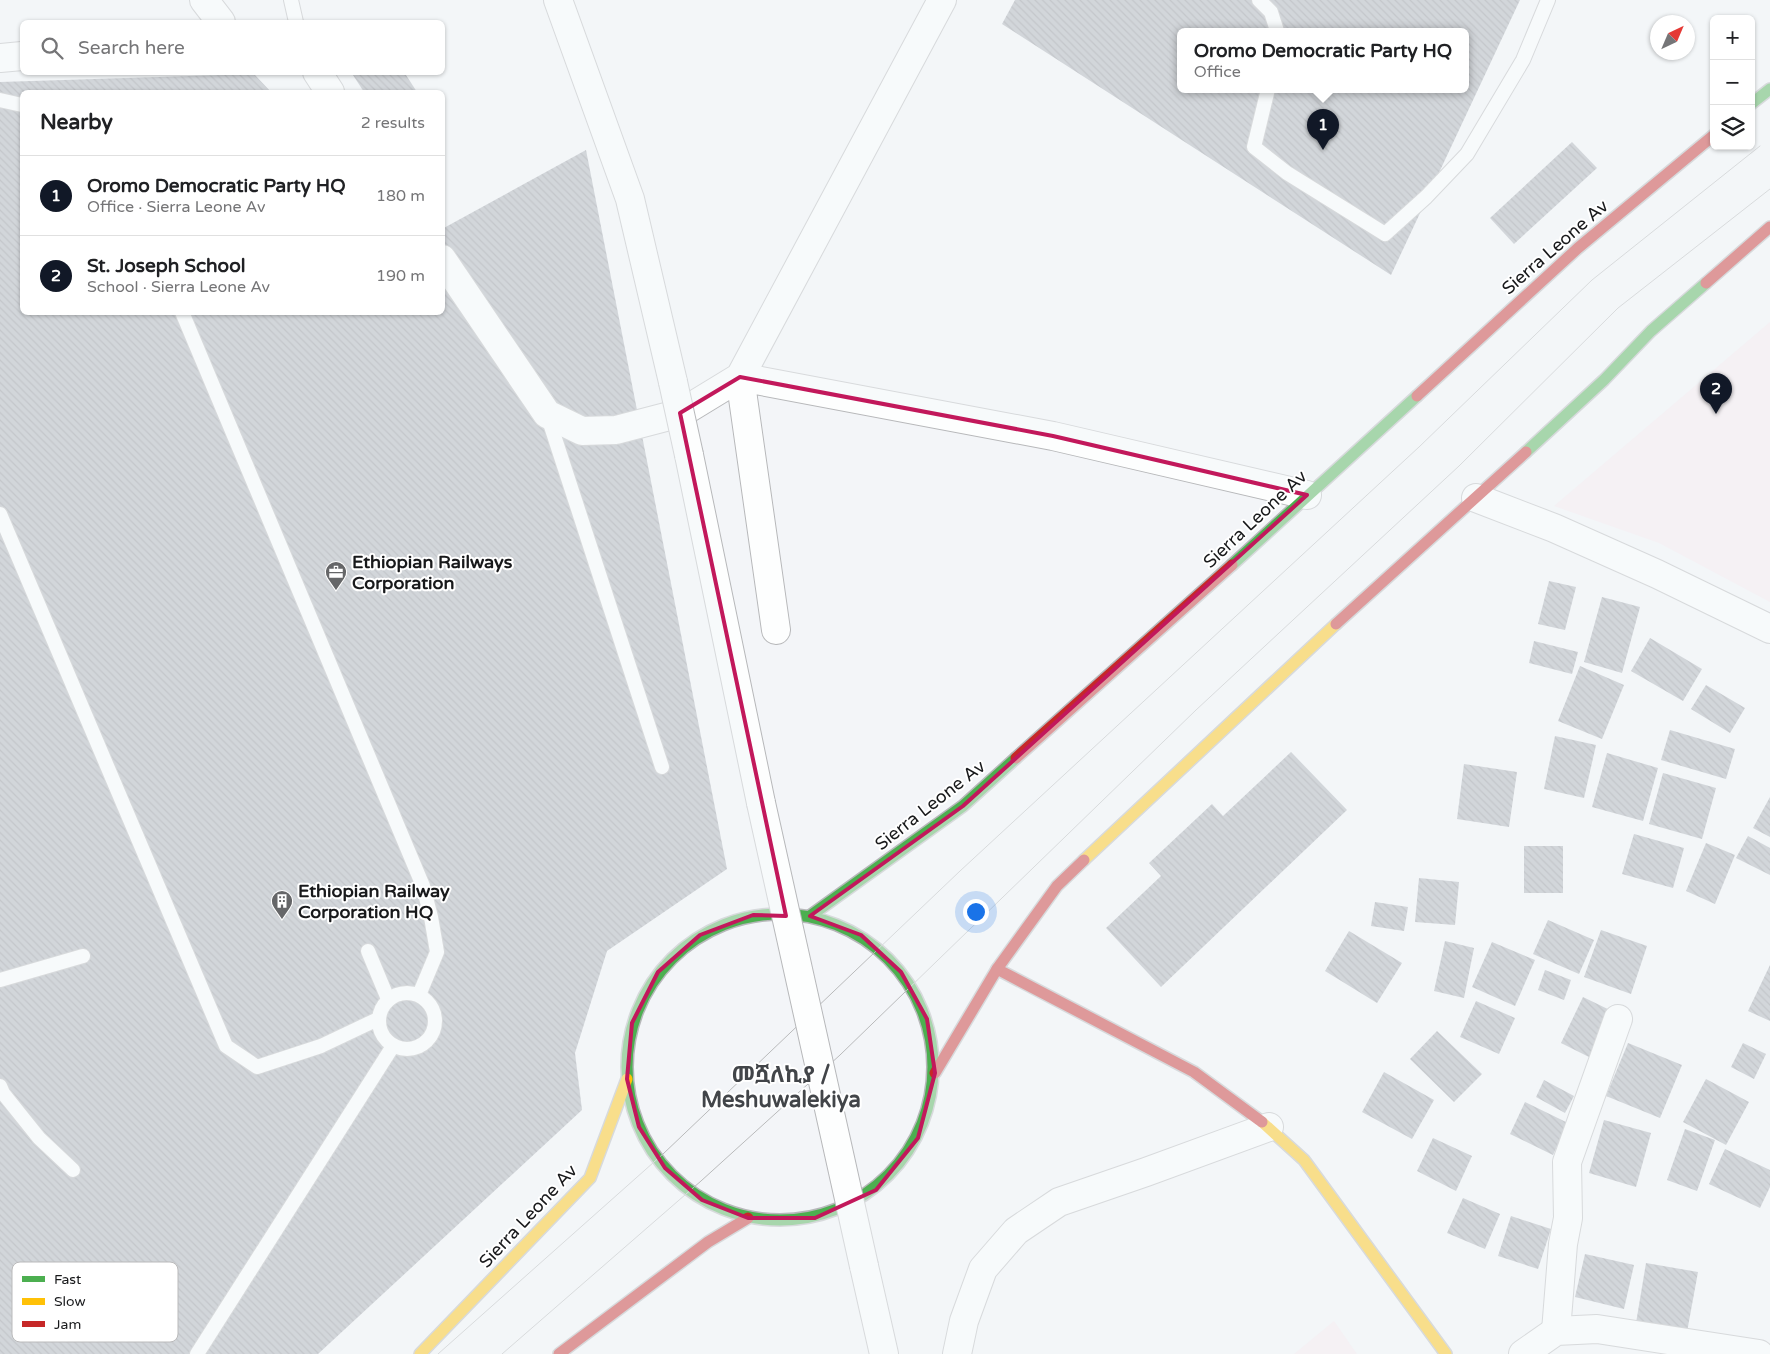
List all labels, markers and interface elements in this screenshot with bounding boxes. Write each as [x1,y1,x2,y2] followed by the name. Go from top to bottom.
[1650,15,1695,60] north arrow
[1710,15,1755,150] map controls
[1710,15,1755,60] button: +
[20,20,445,75] search box
[1177,28,1469,93] popup
[38,34,66,62] icon: search
[78,37,185,59] text: Search here
[1194,40,1452,62] text: Oromo Democratic Party HQ
[1710,60,1755,105] button: −
[1194,62,1241,82] text: Office
[1710,105,1755,150] button: layers
[1307,109,1339,150] pin: 1
[40,110,113,135] text: Nearby
[361,113,425,133] text: 2 results
[87,175,346,197] text: Oromo Democratic Party HQ
[51,186,61,206] text: 1
[376,186,425,206] text: 180 m
[1497,195,1613,299] street label: Sierra Leone Av
[87,197,265,217] text: Office · Sierra Leone Av
[87,255,245,277] text: St. Joseph School
[51,266,61,286] text: 2
[376,266,425,286] text: 190 m
[87,277,270,297] text: School · Sierra Leone Av
[1700,373,1732,414] pin: 2
[1199,465,1312,573] street label: Sierra Leone Av
[352,551,513,594] place label: Ethiopian Railways Corporation
[324,560,348,591] office icon: Ethiopian Railways Corporation
[870,755,990,855] street label: Sierra Leone Av
[298,880,450,923] place label: Ethiopian Railway Corporation HQ
[270,889,294,920] building icon: Ethiopian Railway Corporation HQ
[963,899,989,925] your location
[701,1062,861,1113] district label: መሿለኪያ / Meshuwalekiya
[474,1159,582,1272] street label: Sierra Leone Av
[12,1262,178,1342] legend
[54,1271,82,1288] text: Fast
[54,1293,86,1310] text: Slow
[54,1316,81,1333] text: Jam

